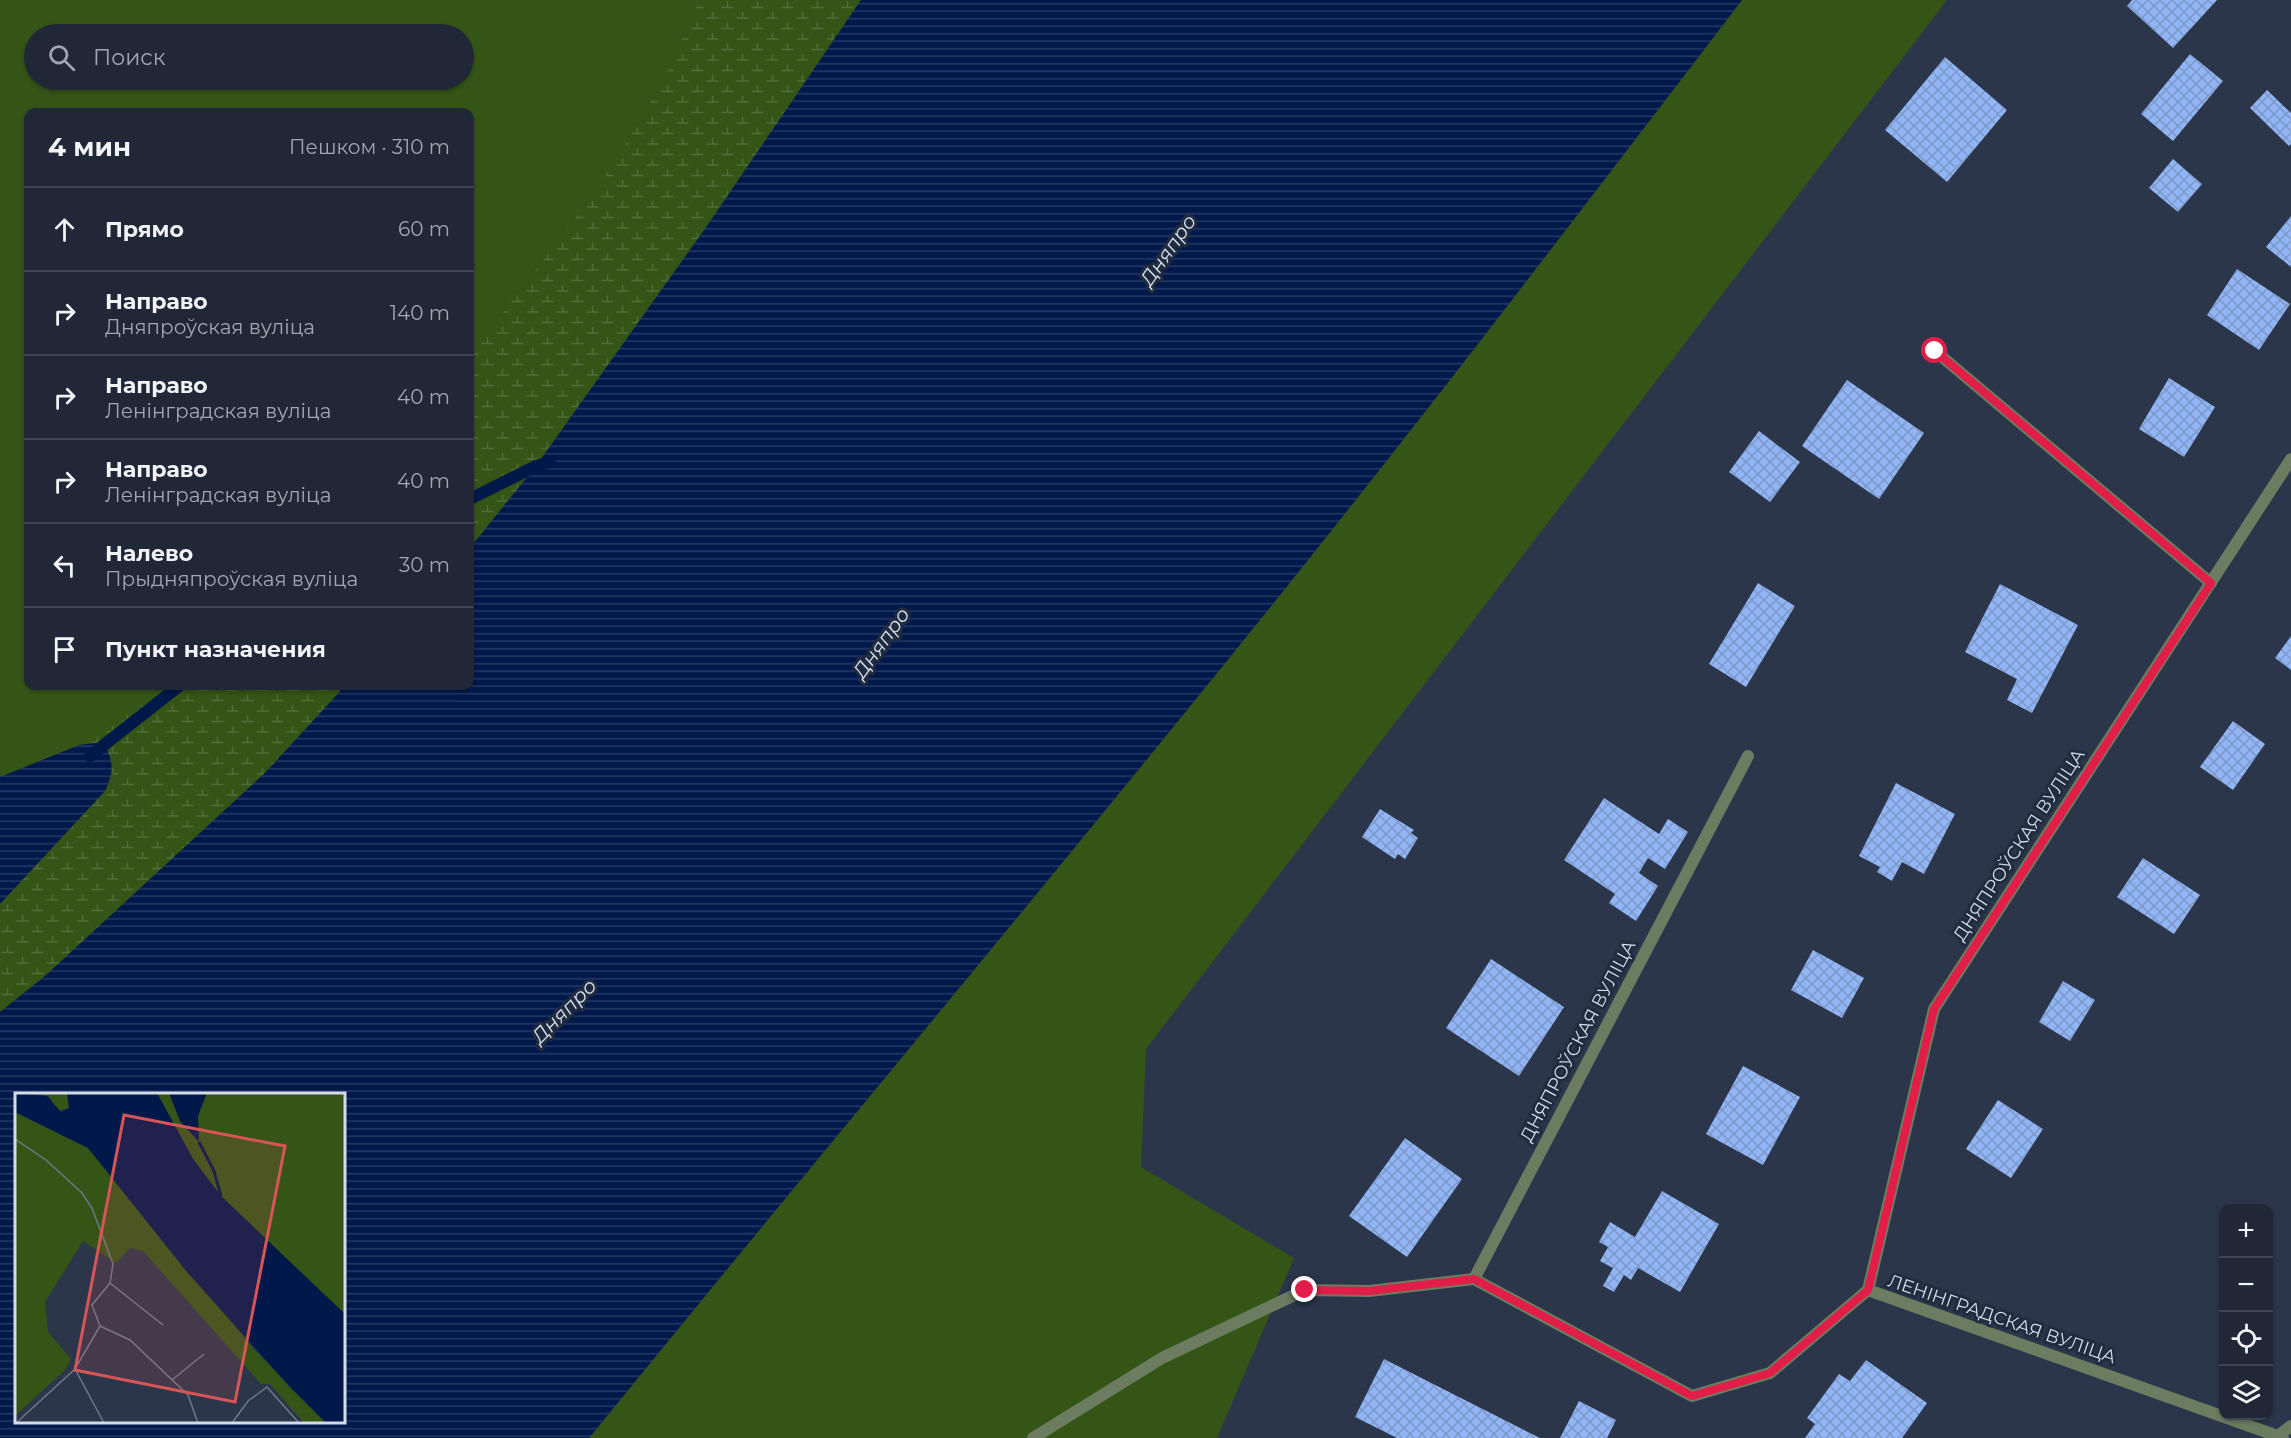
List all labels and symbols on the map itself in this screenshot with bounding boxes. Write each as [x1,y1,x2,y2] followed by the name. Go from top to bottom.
[1134,210,1201,292] water label: Дняпро
[1921,337,1947,363] route start
[846,603,915,685] water label: Дняпро
[1949,744,2090,945] street label: ДНЯПРОЎСКАЯ ВУЛІЦА
[1515,936,1641,1145] street label: ДНЯПРОЎСКАЯ ВУЛІЦА
[525,974,601,1050] water label: Дняпро
[15,1093,345,1423] inset map
[1885,1270,2120,1369] street label: ЛЕНІНГРАДСКАЯ ВУЛІЦА
[1291,1276,1317,1302] route end

